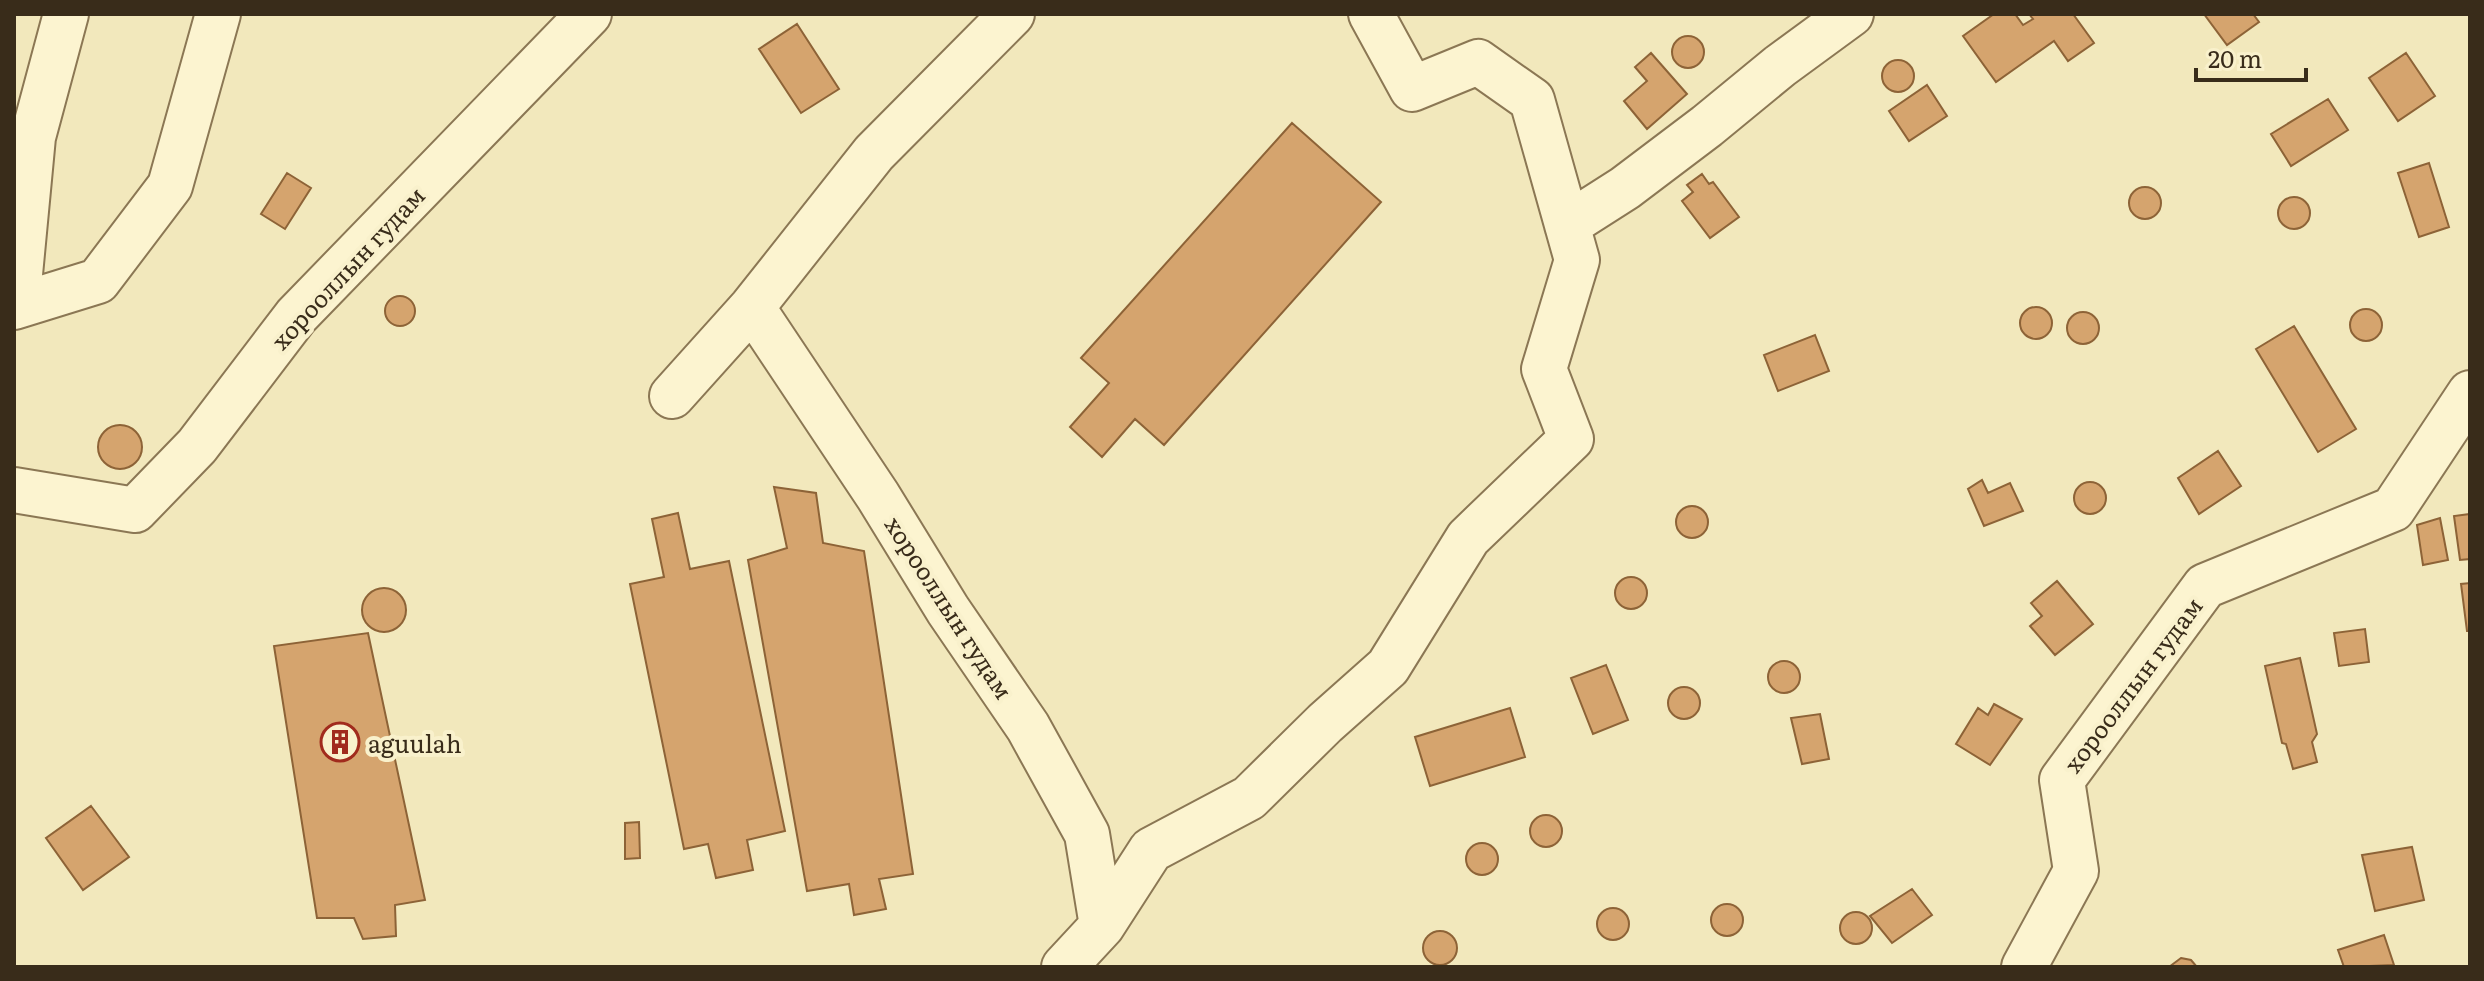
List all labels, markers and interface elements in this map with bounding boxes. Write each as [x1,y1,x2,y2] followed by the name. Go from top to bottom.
[2196,32,2306,82] scale bar
[2208,40,2262,75] text: 20 m
[262,178,432,356] street label: хорооллын гудам
[878,509,1022,705] street label: хорооллын гудам
[2054,589,2210,779] street label: хорооллын гудам
[319,721,361,763] building icon: aguulah
[368,725,462,760] place label: aguulah

